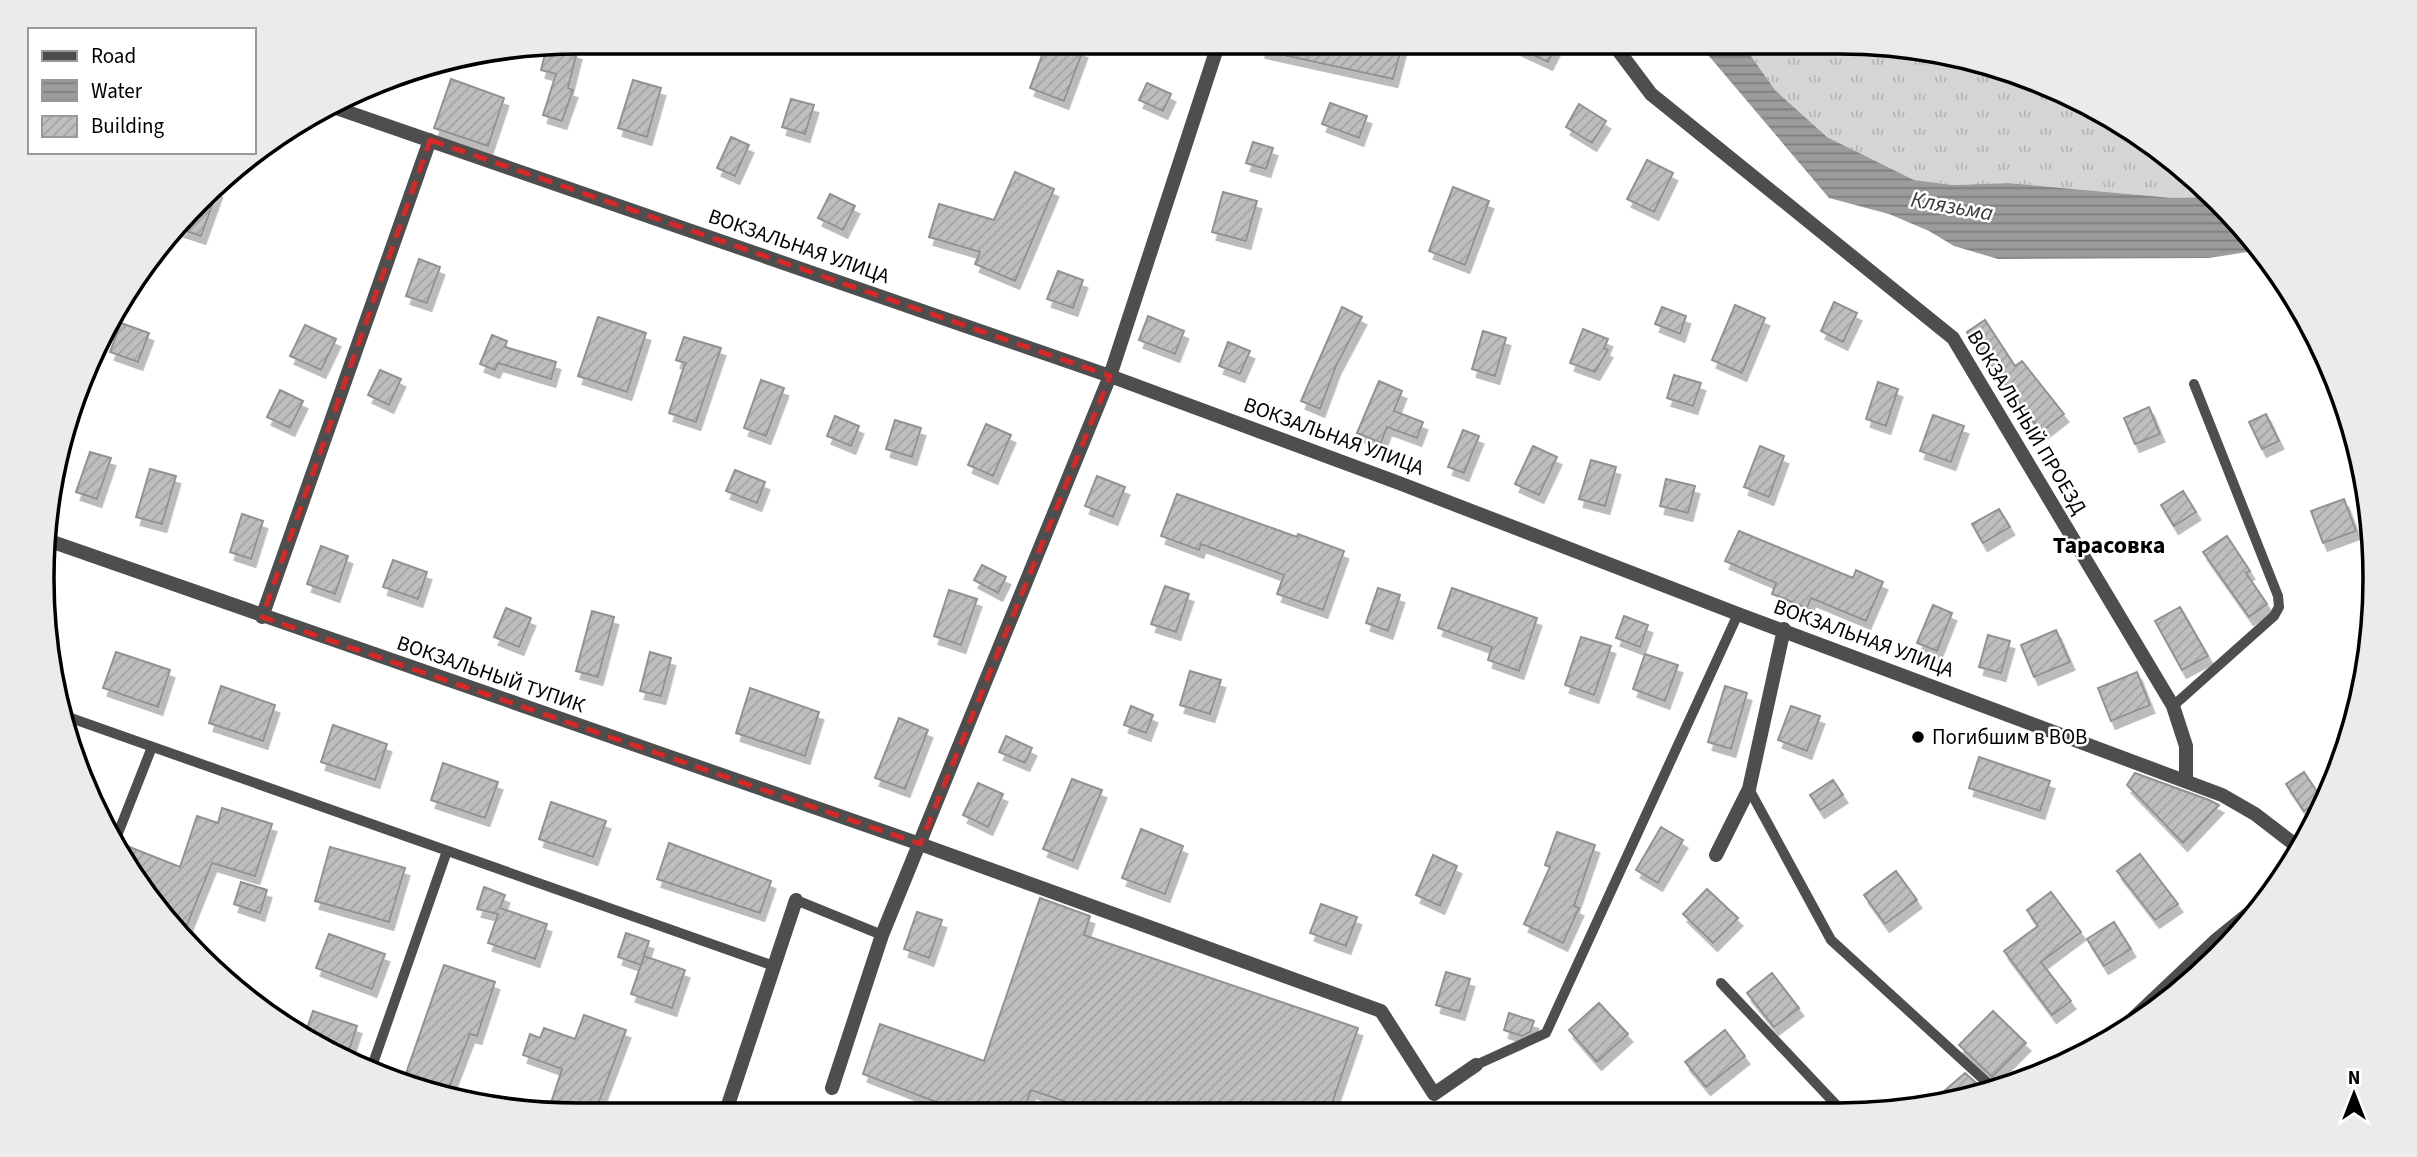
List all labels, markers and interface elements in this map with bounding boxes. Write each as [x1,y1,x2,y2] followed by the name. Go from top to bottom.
[28,28,256,154] legend
[91,41,136,71] text: Road
[91,76,143,106] text: Water
[91,111,165,141] text: Building
[1908,183,1996,229] water label: Клязьма
[704,201,894,291] street label: ВОКЗАЛЬНАЯ УЛИЦА
[1960,324,2094,520] street label: ВОКЗАЛЬНЫЙ ПРОЕЗД
[1240,389,1429,483] street label: ВОКЗАЛЬНАЯ УЛИЦА
[2053,528,2165,563] district label: Тарасовка
[1770,591,1959,685] street label: ВОКЗАЛЬНАЯ УЛИЦА
[393,628,590,721] street label: ВОКЗАЛЬНЫЙ ТУПИК
[1932,722,2087,752] place label: Погибшим в ВОВ
[1910,729,1926,745] marker: Погибшим в ВОВ
[2319,1059,2389,1129] north arrow
[2348,1065,2360,1092] text: N

